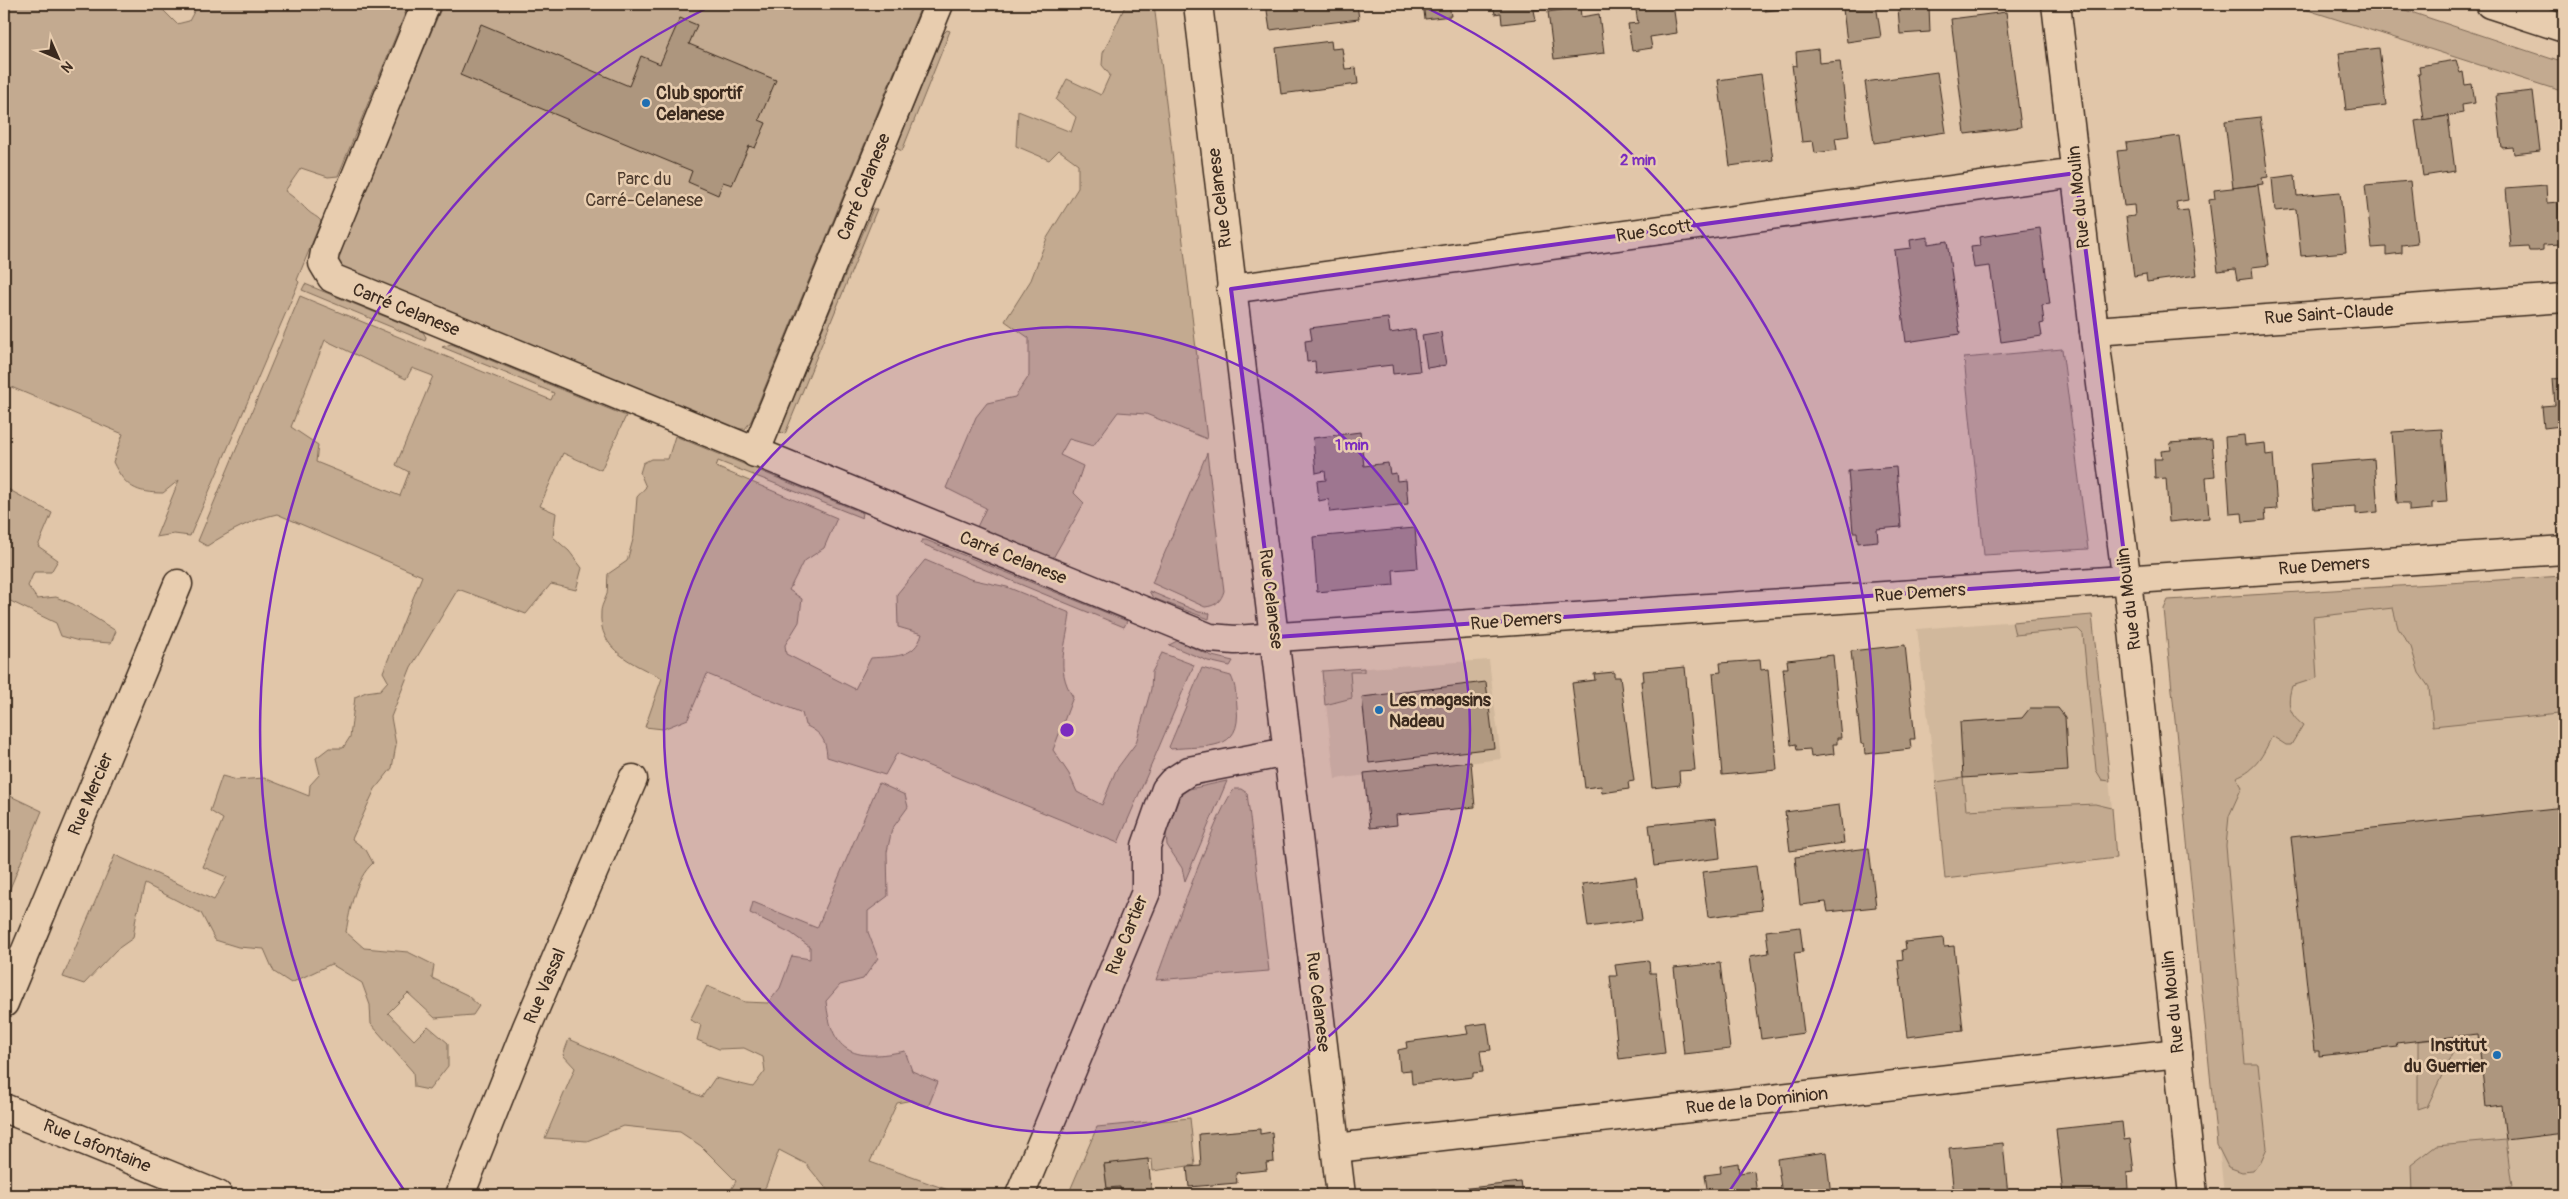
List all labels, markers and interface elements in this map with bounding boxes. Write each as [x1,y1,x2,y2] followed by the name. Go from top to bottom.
[32,32,82,82] north arrow
[57,57,76,76] text: N
[656,82,744,126] place label: Club sportif Celanese
[640,97,652,109] marker: Club sportif Celanese
[832,130,896,244] street label: Carré Celanese
[2062,144,2096,250] street label: Rue du Moulin
[1202,147,1238,249] street label: Rue Celanese
[1620,151,1656,170] text: 2 min
[585,168,703,212] park label: Parc du Carré-Celanese
[1615,214,1694,248] street label: Rue Scott
[349,278,463,342] street label: Carré Celanese
[2264,298,2394,330] street label: Rue Saint-Claude
[1335,436,1369,455] text: 1 min
[956,526,1070,590] street label: Carré Celanese
[2111,546,2147,652] street label: Rue du Moulin
[1253,548,1289,650] street label: Rue Celanese
[2278,551,2370,581] street label: Rue Demers
[1874,578,1966,608] street label: Rue Demers
[1470,606,1562,636] street label: Rue Demers
[1389,689,1492,733] place label: Les magasins Nadeau
[1373,704,1385,716] marker: Les magasins Nadeau
[1058,721,1076,739] centre of rings
[63,748,119,839] street label: Rue Mercier
[1101,891,1154,978] street label: Rue Cartier
[519,945,571,1027] street label: Rue Vassal
[2156,949,2190,1055] street label: Rue du Moulin
[1300,951,1336,1053] street label: Rue Celanese
[2404,1034,2488,1078] place label: Institut du Guerrier
[2491,1049,2503,1061] marker: Institut du Guerrier
[1685,1082,1829,1120] street label: Rue de la Dominion
[40,1114,154,1178] street label: Rue Lafontaine

